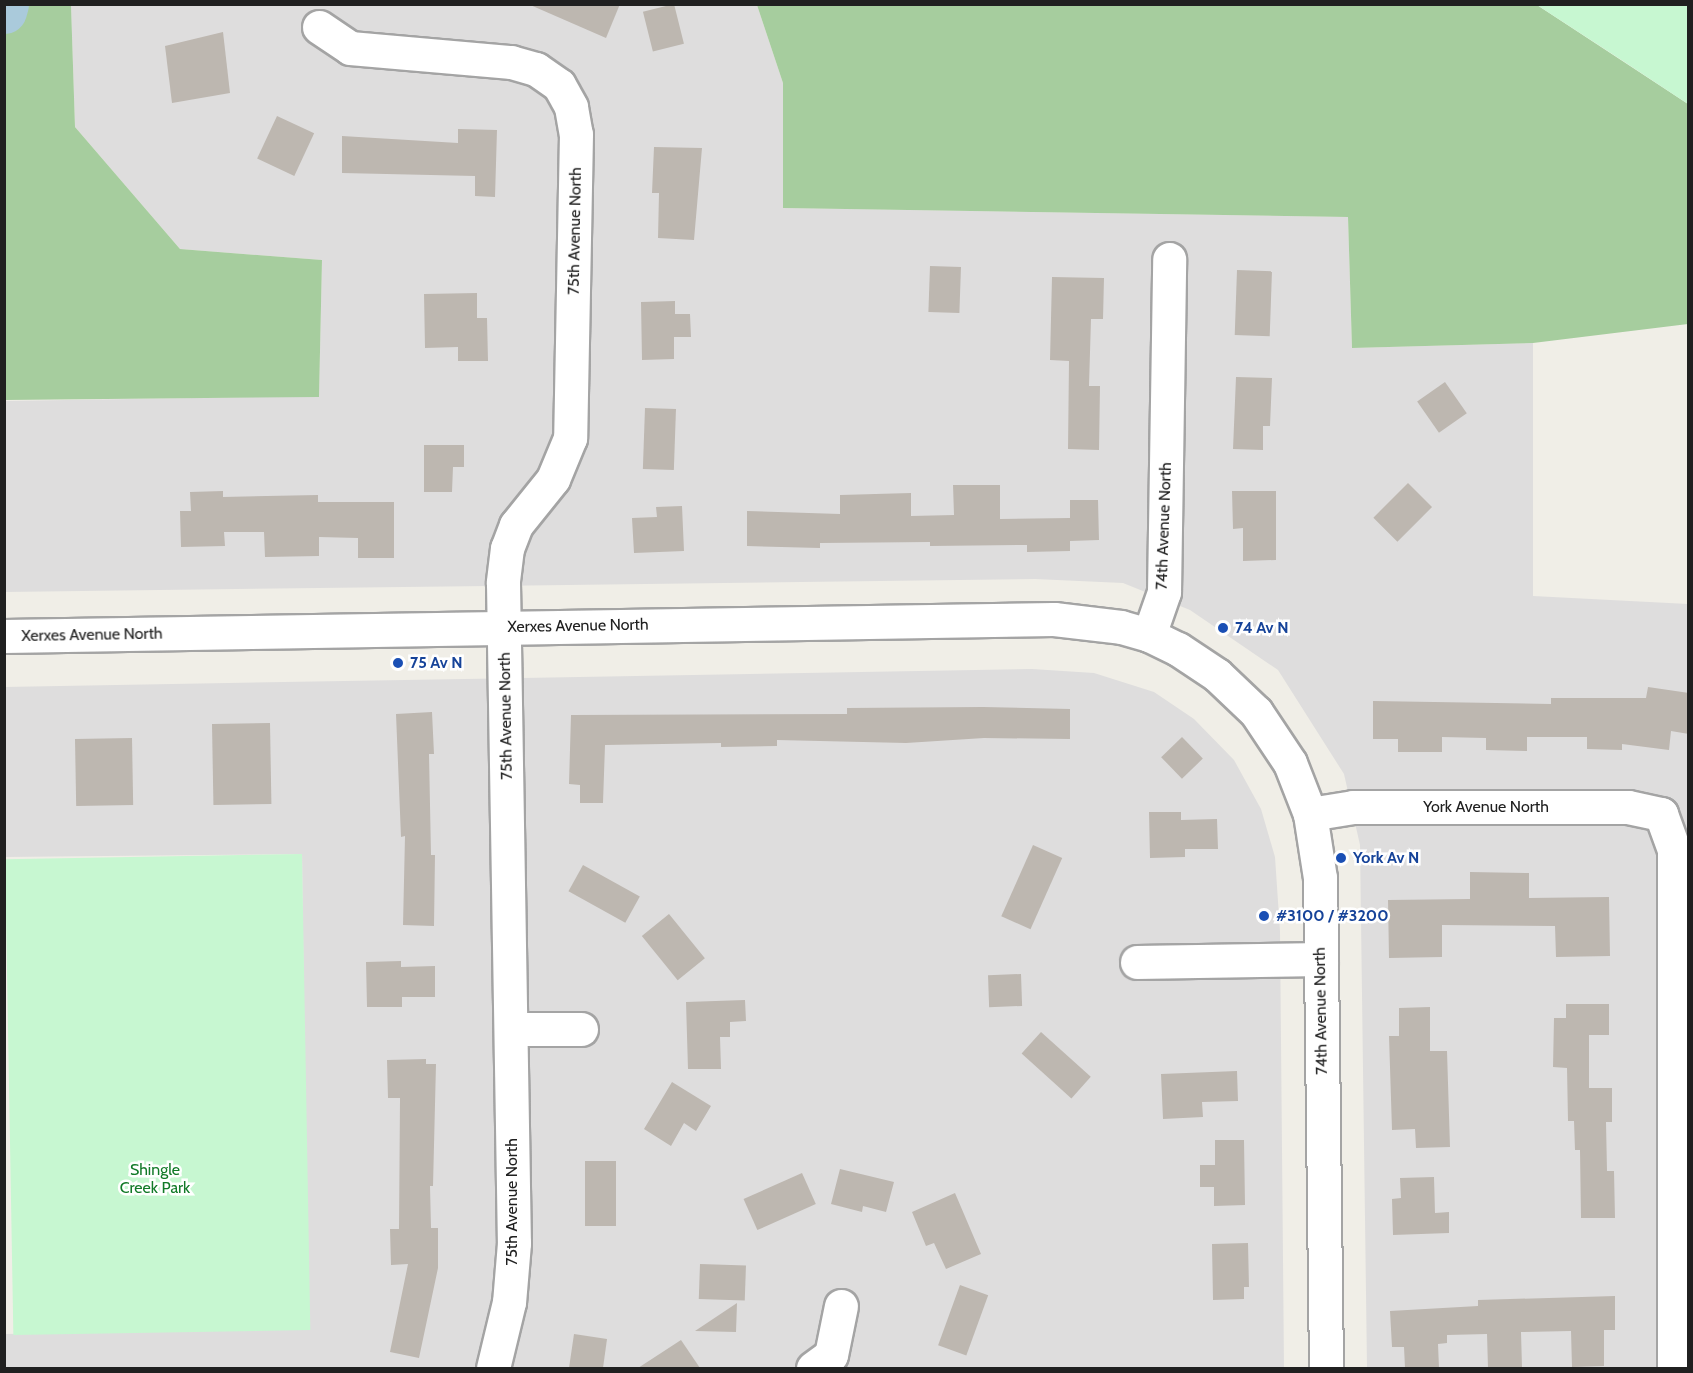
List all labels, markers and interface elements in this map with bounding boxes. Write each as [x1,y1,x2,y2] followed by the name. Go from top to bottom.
[564,167,586,295] street label: 75th Avenue North
[1152,462,1176,590] street label: 74th Avenue North
[507,615,649,637] street label: Xerxes Avenue North
[1235,618,1288,638] place label: 74 Av N
[1216,621,1230,635] marker: 74 Av N
[21,624,163,646] street label: Xerxes Avenue North
[495,652,517,780] street label: 75th Avenue North
[410,653,463,673] place label: 75 Av N
[391,656,405,670] marker: 75 Av N
[1423,797,1549,817] street label: York Avenue North
[1353,848,1419,868] place label: York Av N
[1334,851,1348,865] marker: York Av N
[1276,906,1388,926] place label: #3100 / #3200
[1257,909,1271,923] marker: #3100 / #3200
[1310,947,1332,1075] street label: 74th Avenue North
[502,1138,522,1266] street label: 75th Avenue North
[120,1160,190,1198] park label: Shingle Creek Park

